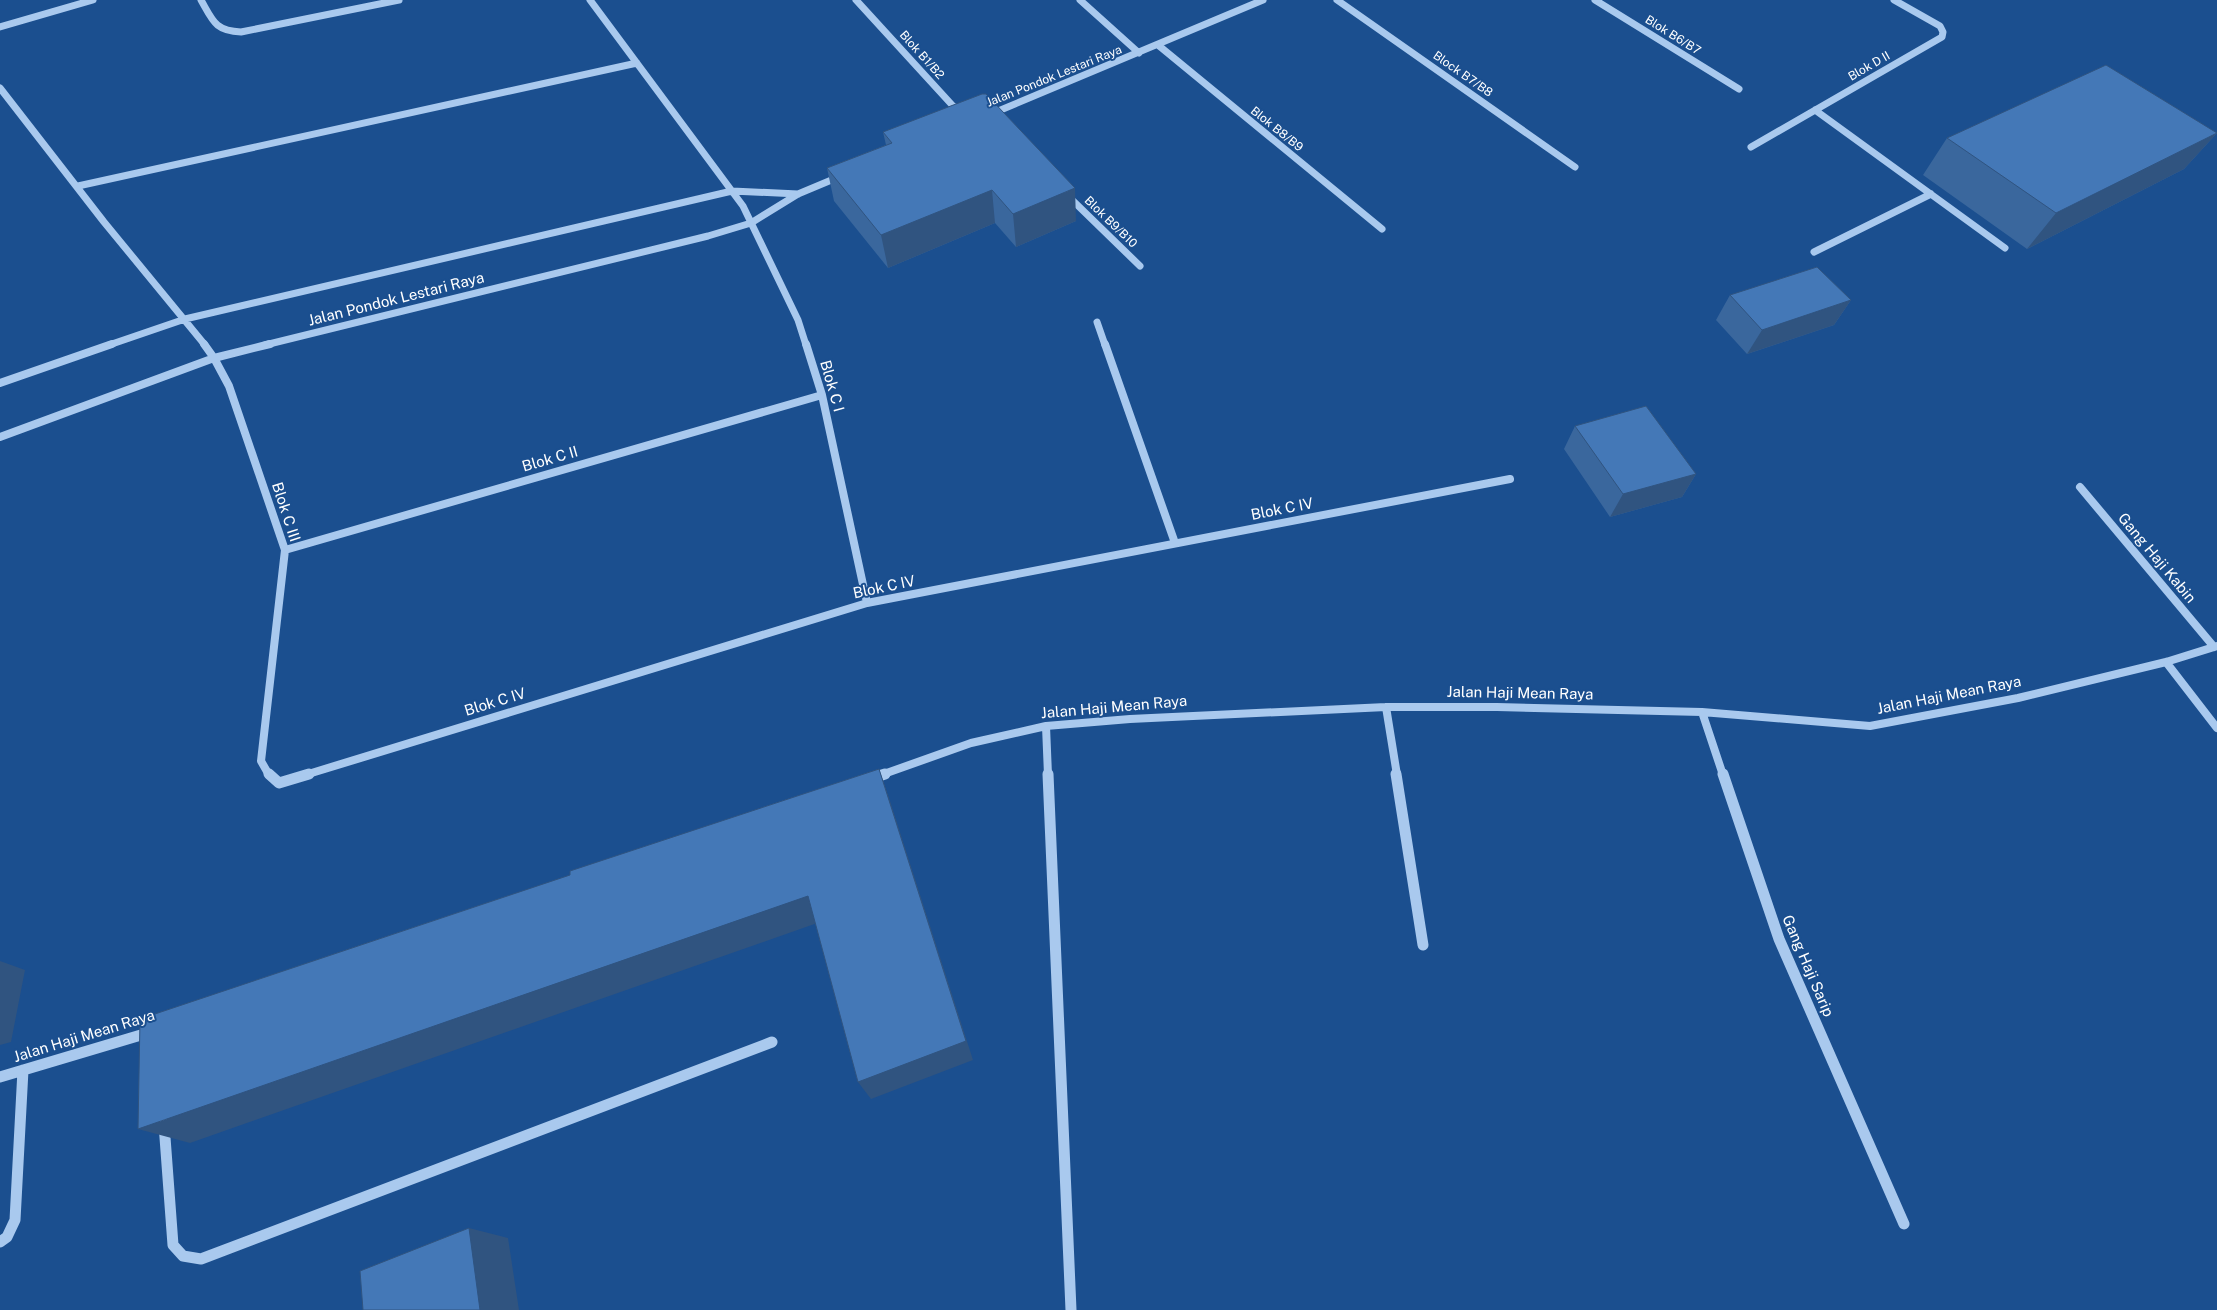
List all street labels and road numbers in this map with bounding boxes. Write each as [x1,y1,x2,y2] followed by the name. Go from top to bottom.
[1643,12,1703,58] street label: Blok B6/B7
[897,28,947,82] street label: Blok B1/B2
[984,42,1124,110] street label: Jalan Pondok Lestari Raya
[1431,48,1496,100] street label: Block B7/B8
[1846,48,1892,84] street label: Blok D II
[1248,104,1306,154] street label: Blok B8/B9
[1082,193,1140,251] street label: Blok B9/B10
[306,268,486,329] street label: Jalan Pondok Lestari Raya
[817,358,848,414] street label: Blok C I
[520,442,580,475] street label: Blok C II
[269,480,304,544] street label: Blok C III
[1249,494,1314,523] street label: Blok C IV
[2115,509,2200,606] street label: Gang Haji Kabin
[851,572,917,601] street label: Blok C IV
[1875,672,2023,717] street label: Jalan Haji Mean Raya
[1447,683,1593,702] street label: Jalan Haji Mean Raya
[462,684,528,719] street label: Blok C IV
[1040,692,1188,721] street label: Jalan Haji Mean Raya
[1779,912,1838,1019] street label: Gang Haji Sarip
[11,1006,156,1065] street label: Jalan Haji Mean Raya

